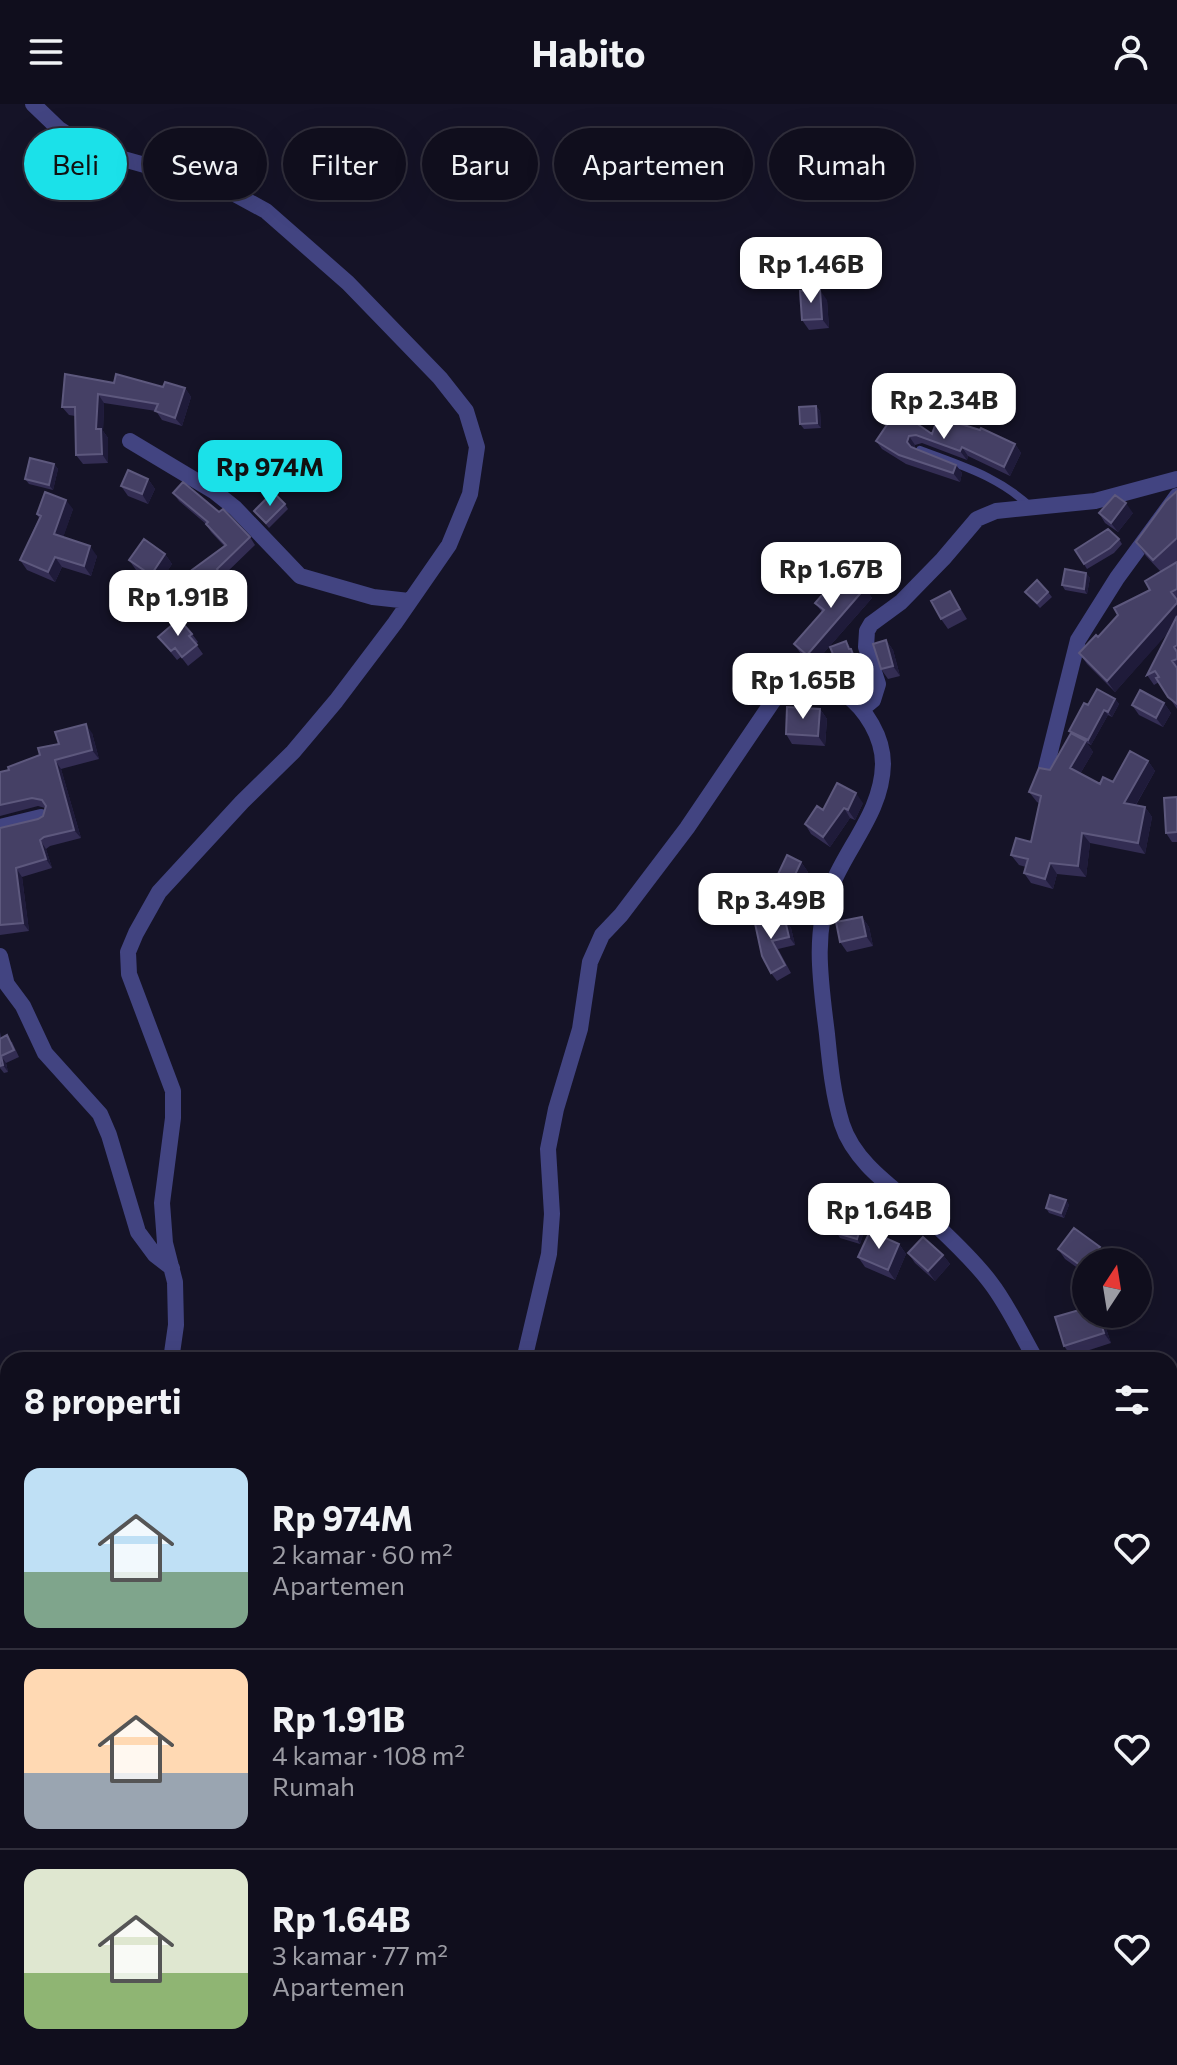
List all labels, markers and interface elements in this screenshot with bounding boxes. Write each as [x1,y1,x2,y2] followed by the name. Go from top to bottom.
[24,30,68,74] icon: menu
[532,30,645,74] text: Habito
[1109,30,1153,74] icon: person
[24,128,127,200] chip: Beli
[143,128,267,200] chip: Sewa
[283,128,406,200] chip: Filter
[422,128,538,200] chip: Baru
[554,128,753,200] chip: Apartemen
[769,128,914,200] chip: Rumah
[728,237,894,305] pin: Rp 1.46B
[758,247,864,278] text: Rp 1.46B
[861,373,1027,441] pin: Rp 2.34B
[890,383,998,414] text: Rp 2.34B
[196,440,344,508] pin: Rp 974M
[216,450,324,481] text: Rp 974M
[748,542,914,610] pin: Rp 1.67B
[779,552,883,583] text: Rp 1.67B
[95,570,261,638] pin: Rp 1.91B
[127,580,229,611] text: Rp 1.91B
[720,653,886,721] pin: Rp 1.65B
[750,663,856,694] text: Rp 1.65B
[688,873,854,941] pin: Rp 3.49B
[716,883,826,914] text: Rp 3.49B
[796,1183,962,1251] pin: Rp 1.64B
[826,1193,932,1224] text: Rp 1.64B
[1072,1248,1152,1328] north arrow
[1072,1248,1152,1328] map controls
[1110,1378,1154,1422] icon: filters
[24,1379,181,1421] text: 8 properti
[272,1496,413,1538] text: Rp 974M
[88,1500,184,1596] icon: home
[1110,1526,1154,1570] icon: heart
[272,1538,453,1569] text: 2 kamar · 60 m²
[272,1569,405,1600] text: Apartemen
[272,1697,405,1739] text: Rp 1.91B
[88,1701,184,1797] icon: home
[1110,1727,1154,1771] icon: heart
[272,1739,465,1770] text: 4 kamar · 108 m²
[272,1770,355,1801] text: Rumah
[272,1897,410,1939] text: Rp 1.64B
[88,1901,184,1997] icon: home
[1110,1927,1154,1971] icon: heart
[272,1939,448,1970] text: 3 kamar · 77 m²
[272,1970,405,2001] text: Apartemen

